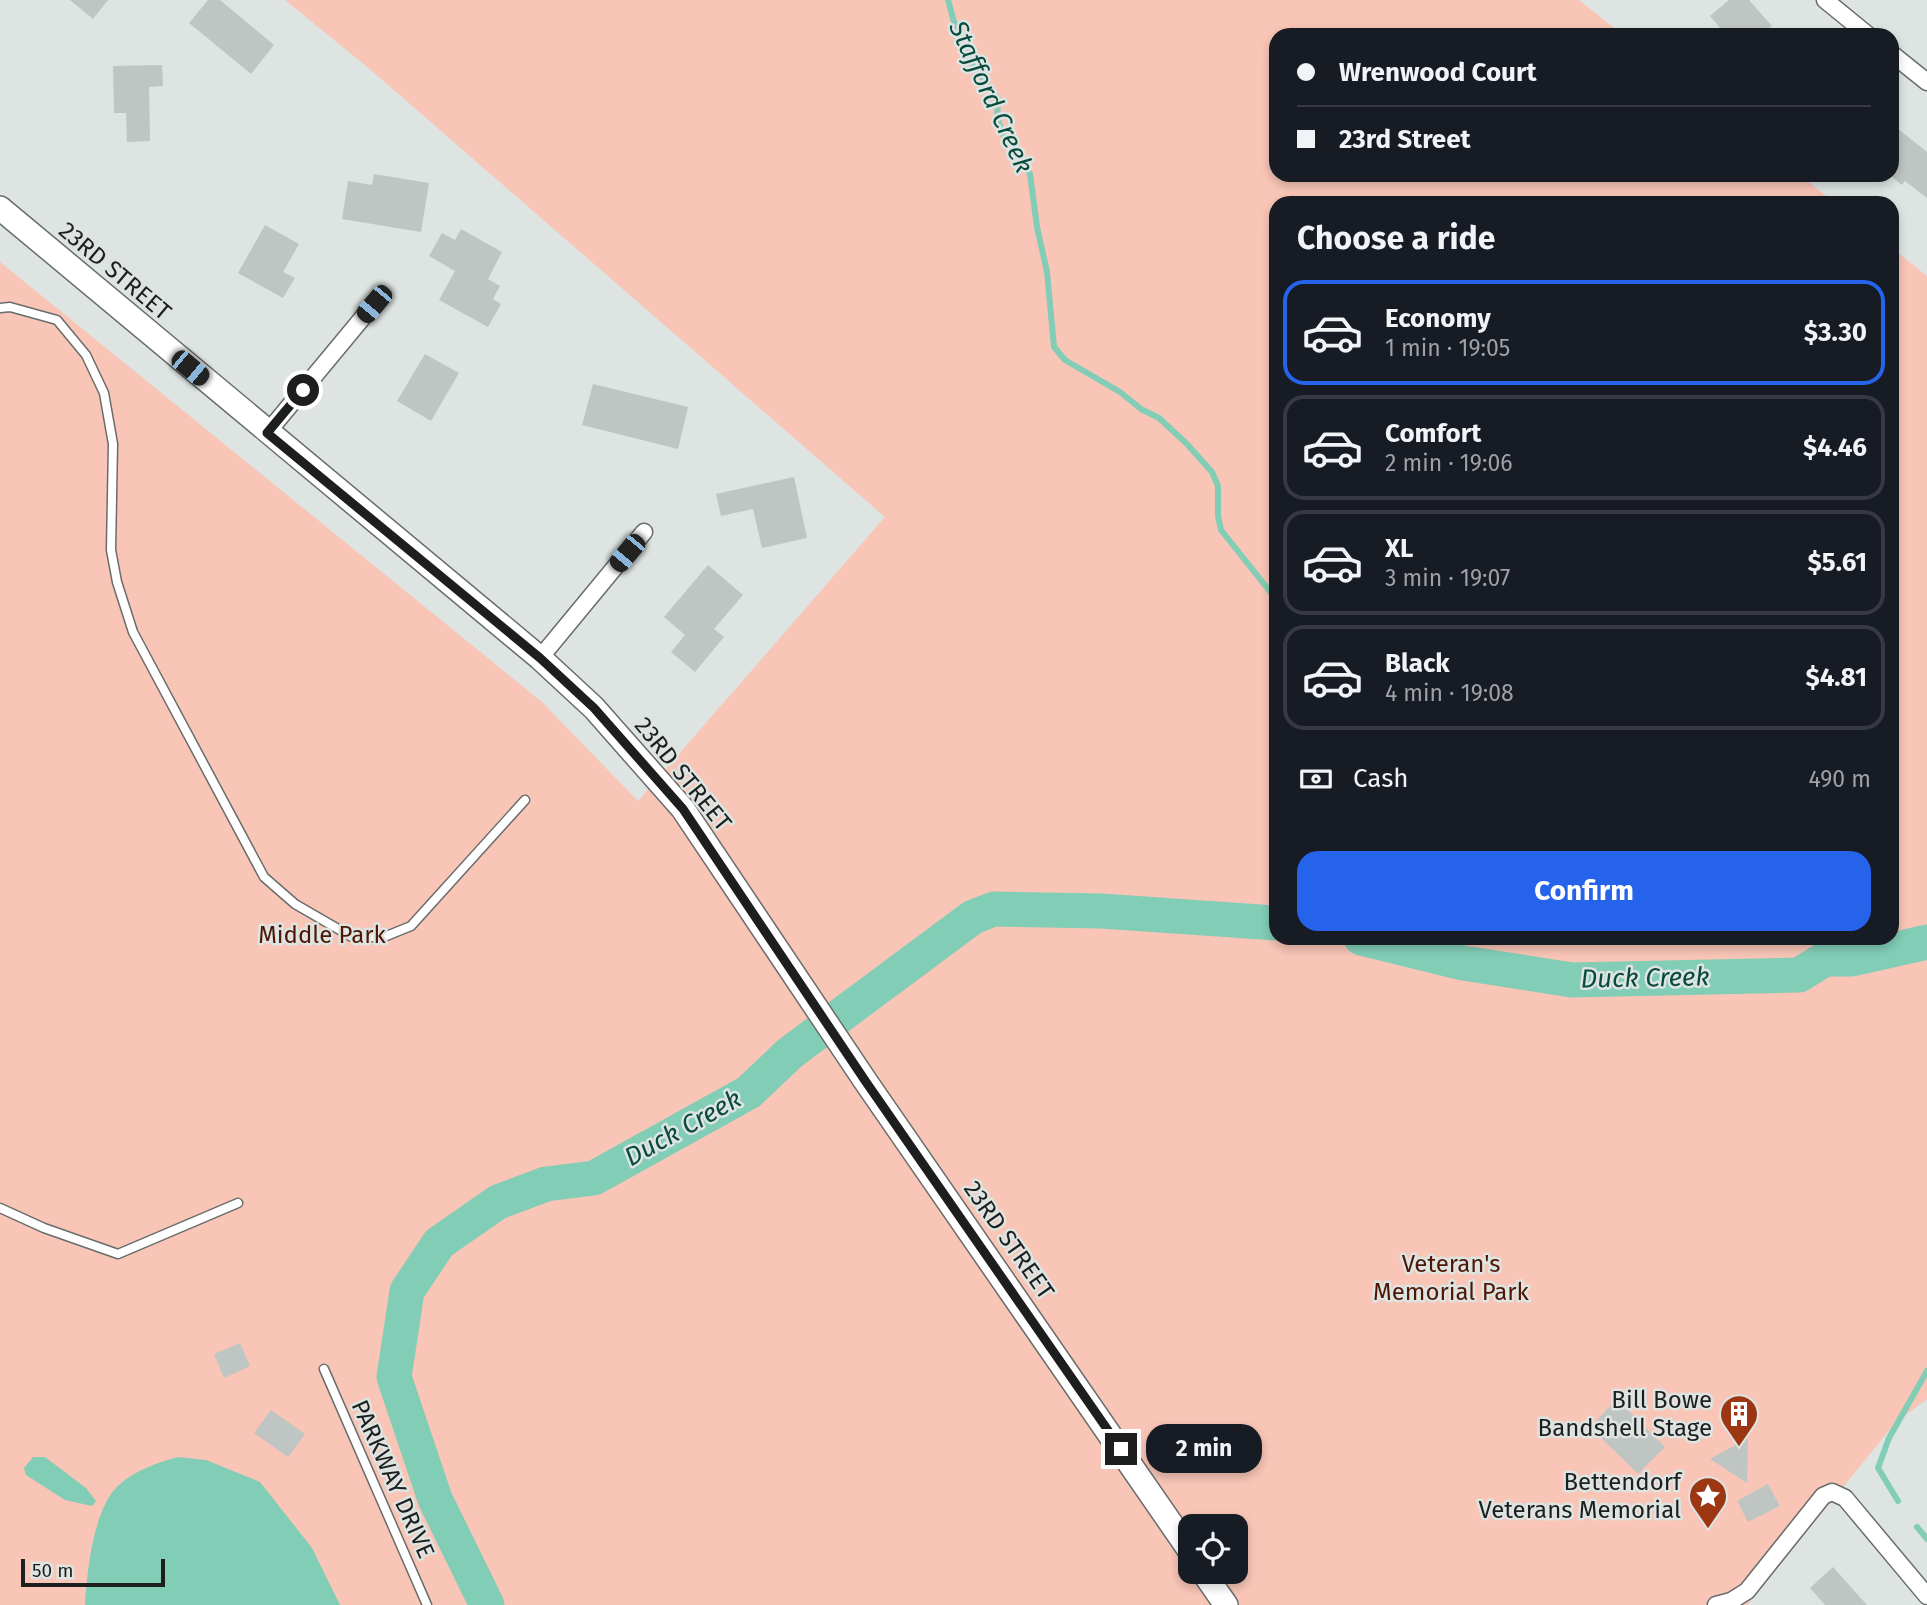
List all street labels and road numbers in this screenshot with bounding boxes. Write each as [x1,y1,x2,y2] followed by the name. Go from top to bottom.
[53,216,177,326] street label: 23RD STREET
[629,712,738,837] street label: 23RD STREET
[958,1176,1060,1305] street label: 23RD STREET
[346,1396,440,1562] street label: PARKWAY DRIVE

